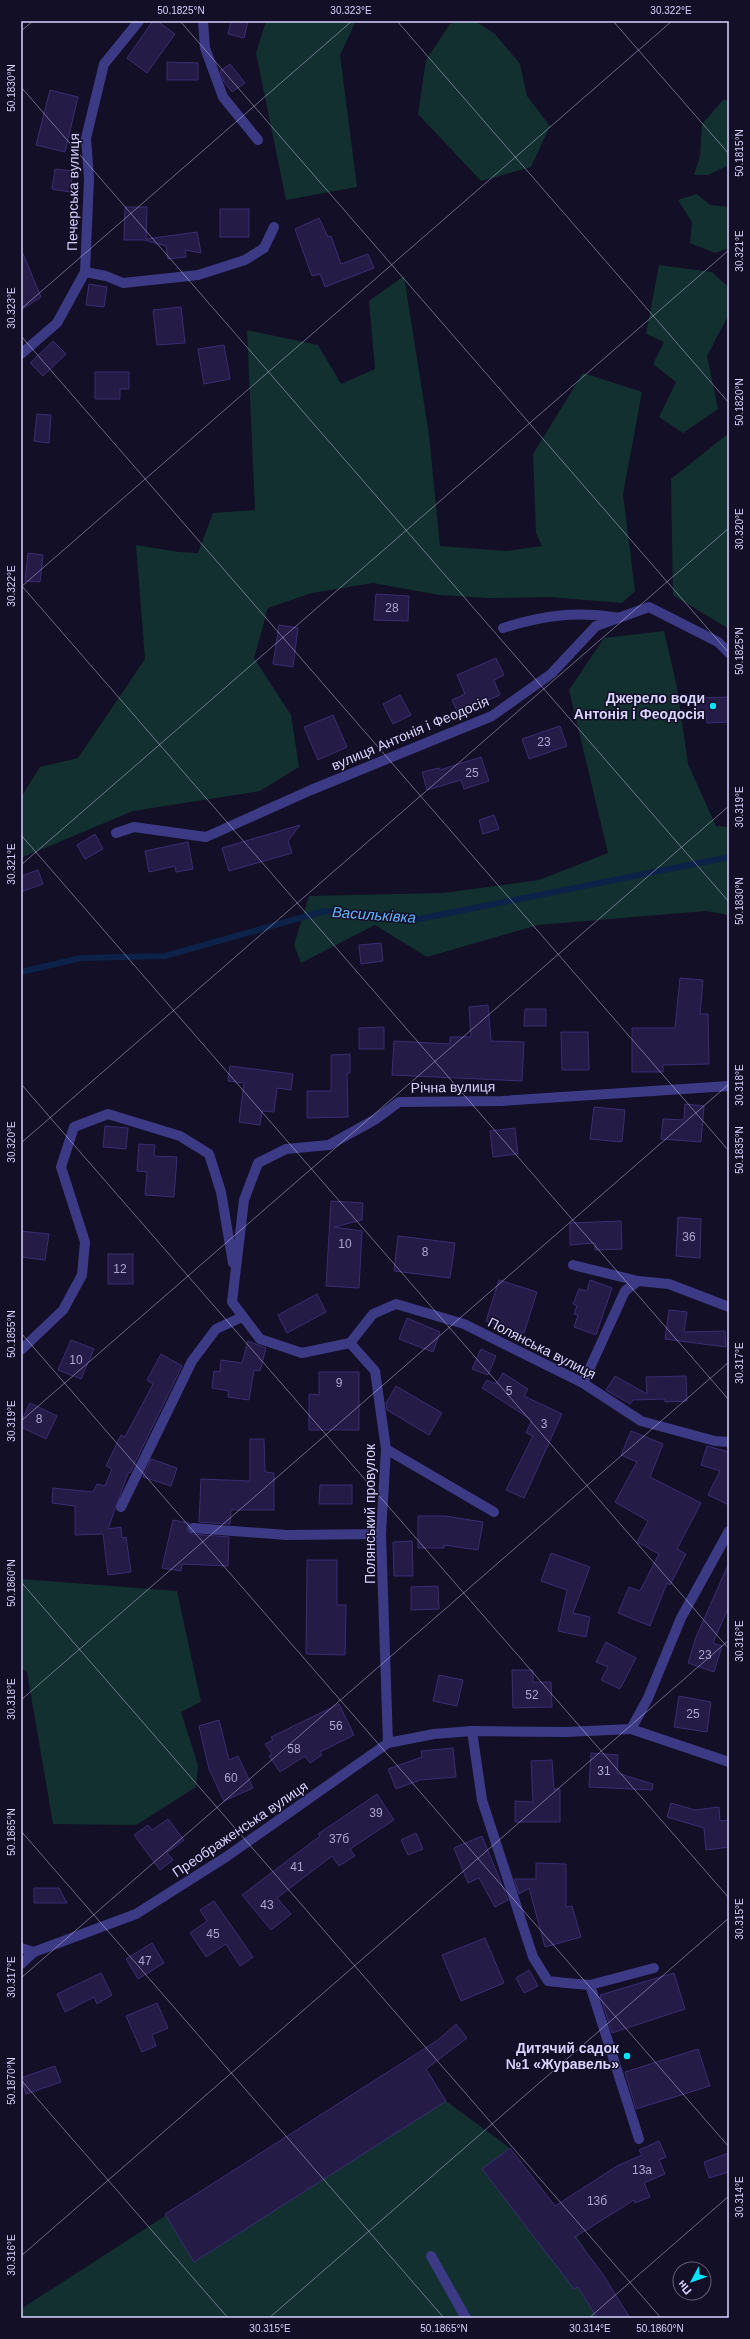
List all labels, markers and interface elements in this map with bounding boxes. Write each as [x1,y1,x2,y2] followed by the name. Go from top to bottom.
[157,5,205,16] text: 50.1825°N
[330,5,372,16] text: 30.323°E
[650,5,692,16] text: 30.322°E
[6,64,17,112] text: 50.1830°N
[734,129,745,177] text: 50.1815°N
[64,133,82,251] street label: Печерська вулиця
[734,230,745,272] text: 30.321°E
[6,287,17,329] text: 30.323°E
[734,378,745,426] text: 50.1820°N
[734,508,745,550] text: 30.320°E
[6,565,17,607] text: 30.322°E
[385,601,399,615] house number: 28
[734,627,745,675] text: 50.1825°N
[574,690,705,722] place label: Джерело води Антонія і Феодосія
[329,693,491,773] street label: вулиця Антонія і Феодосія
[708,701,718,711] marker: Джерело води Антонія і Феодосія
[537,735,551,749] house number: 23
[465,766,479,780] house number: 25
[734,786,745,828] text: 30.319°E
[6,843,17,885] text: 30.321°E
[734,877,745,925] text: 50.1830°N
[331,903,417,926] water label: Васильківка
[734,1064,745,1106] text: 30.318°E
[411,1078,495,1096] street label: Річна вулиця
[6,1121,17,1163] text: 30.320°E
[734,1126,745,1174] text: 50.1835°N
[682,1230,696,1244] house number: 36
[338,1237,352,1251] house number: 10
[422,1245,429,1259] house number: 8
[113,1262,127,1276] house number: 12
[6,1310,17,1358] text: 50.1855°N
[485,1314,599,1382] street label: Полянська вулиця
[734,1342,745,1384] text: 30.317°E
[69,1353,83,1367] house number: 10
[336,1376,343,1390] house number: 9
[506,1384,513,1398] house number: 5
[6,1400,17,1442] text: 30.319°E
[36,1412,43,1426] house number: 8
[541,1417,548,1431] house number: 3
[362,1443,378,1584] street label: Полянський провулок
[6,1559,17,1607] text: 50.1860°N
[734,1620,745,1662] text: 30.316°E
[698,1648,712,1662] house number: 23
[6,1678,17,1720] text: 30.318°E
[525,1688,539,1702] house number: 52
[686,1707,700,1721] house number: 25
[329,1719,343,1733] house number: 56
[287,1742,301,1756] house number: 58
[597,1764,611,1778] house number: 31
[224,1771,238,1785] house number: 60
[169,1778,311,1880] street label: Преображенська вулиця
[369,1806,383,1820] house number: 39
[6,1808,17,1856] text: 50.1865°N
[329,1832,349,1846] house number: 37б
[290,1860,304,1874] house number: 41
[260,1898,274,1912] house number: 43
[734,1898,745,1940] text: 30.315°E
[206,1927,220,1941] house number: 45
[138,1954,152,1968] house number: 47
[6,1956,17,1998] text: 30.317°E
[506,2040,620,2072] place label: Дитячий садок №1 «Журавель»
[622,2051,632,2061] marker: Дитячий садок №1 «Журавель»
[6,2057,17,2105] text: 50.1870°N
[632,2163,652,2177] house number: 13а
[734,2176,745,2218] text: 30.314°E
[587,2194,607,2208] house number: 13б
[6,2234,17,2276] text: 30.316°E
[672,2261,712,2301] north arrow
[675,2278,694,2297] text: Пн
[249,2323,291,2334] text: 30.315°E
[420,2323,468,2334] text: 50.1865°N
[569,2323,611,2334] text: 30.314°E
[636,2323,684,2334] text: 50.1860°N

